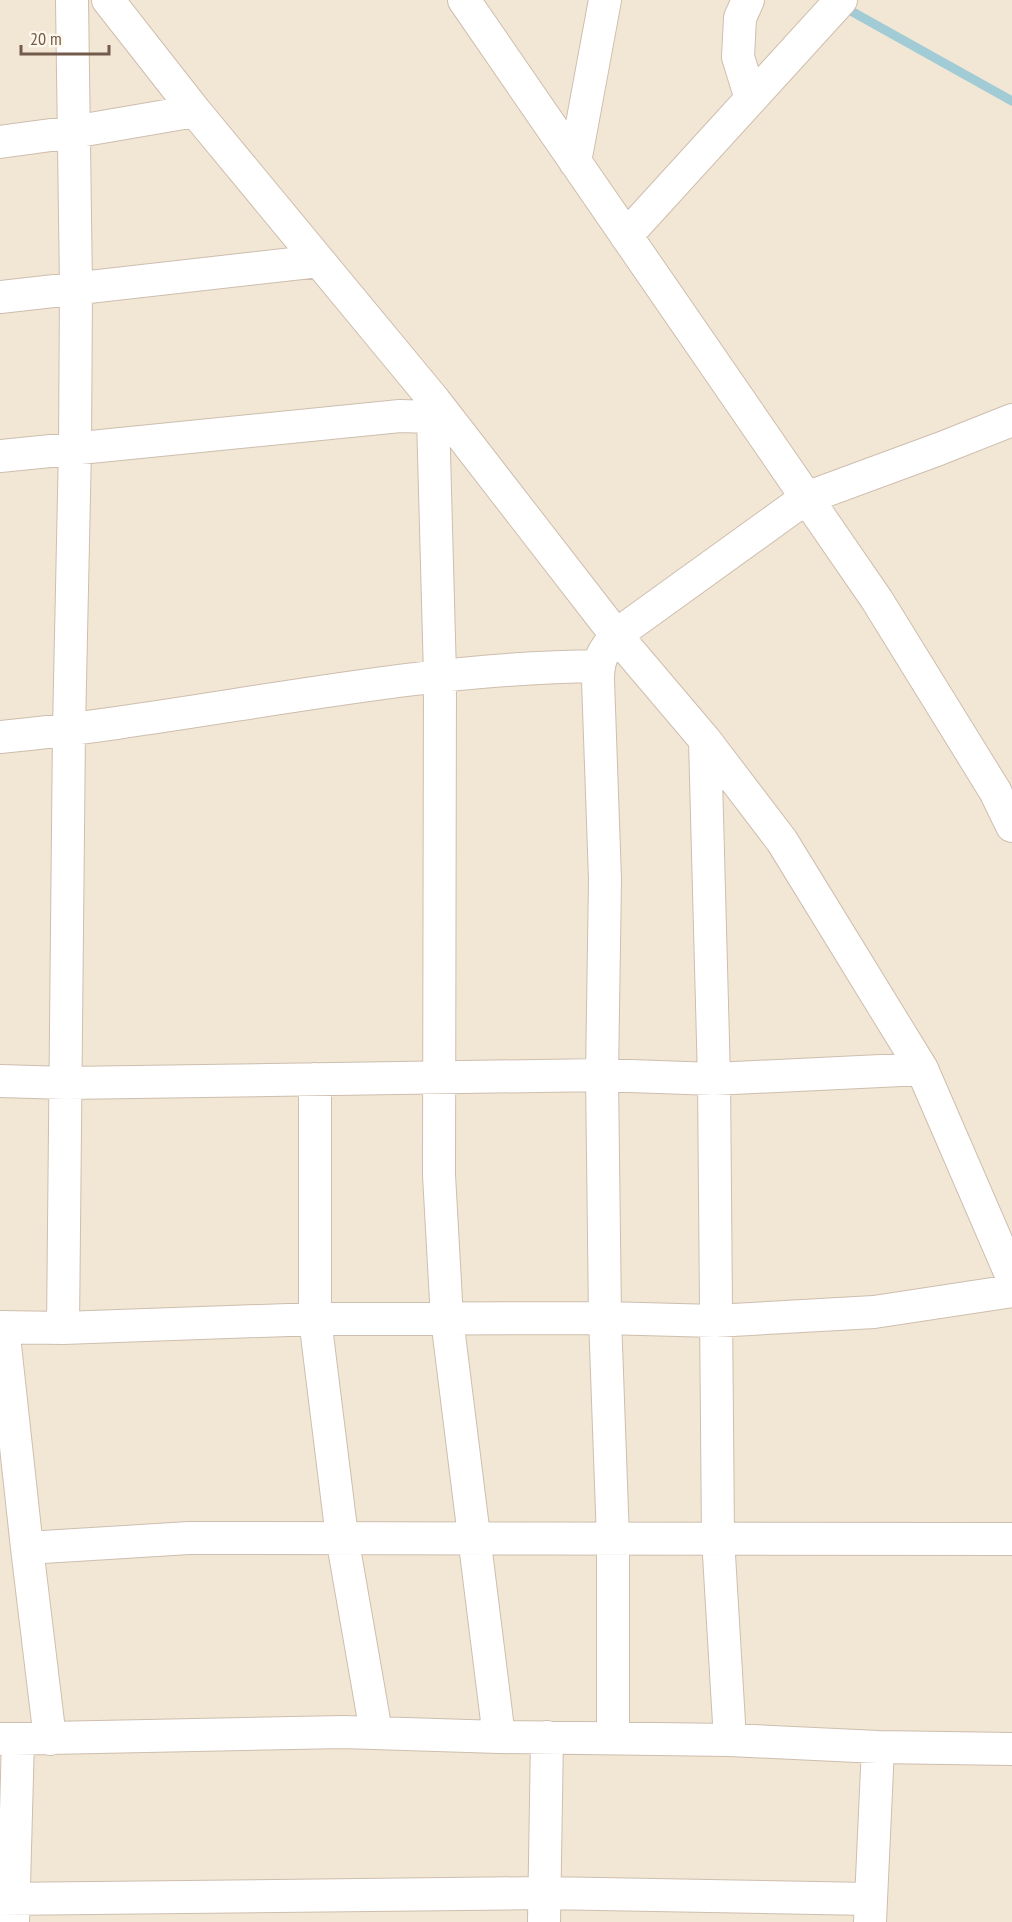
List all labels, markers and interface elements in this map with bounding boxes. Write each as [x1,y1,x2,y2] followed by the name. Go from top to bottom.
[21,18,110,56] scale bar
[30,27,62,50] text: 20 m

